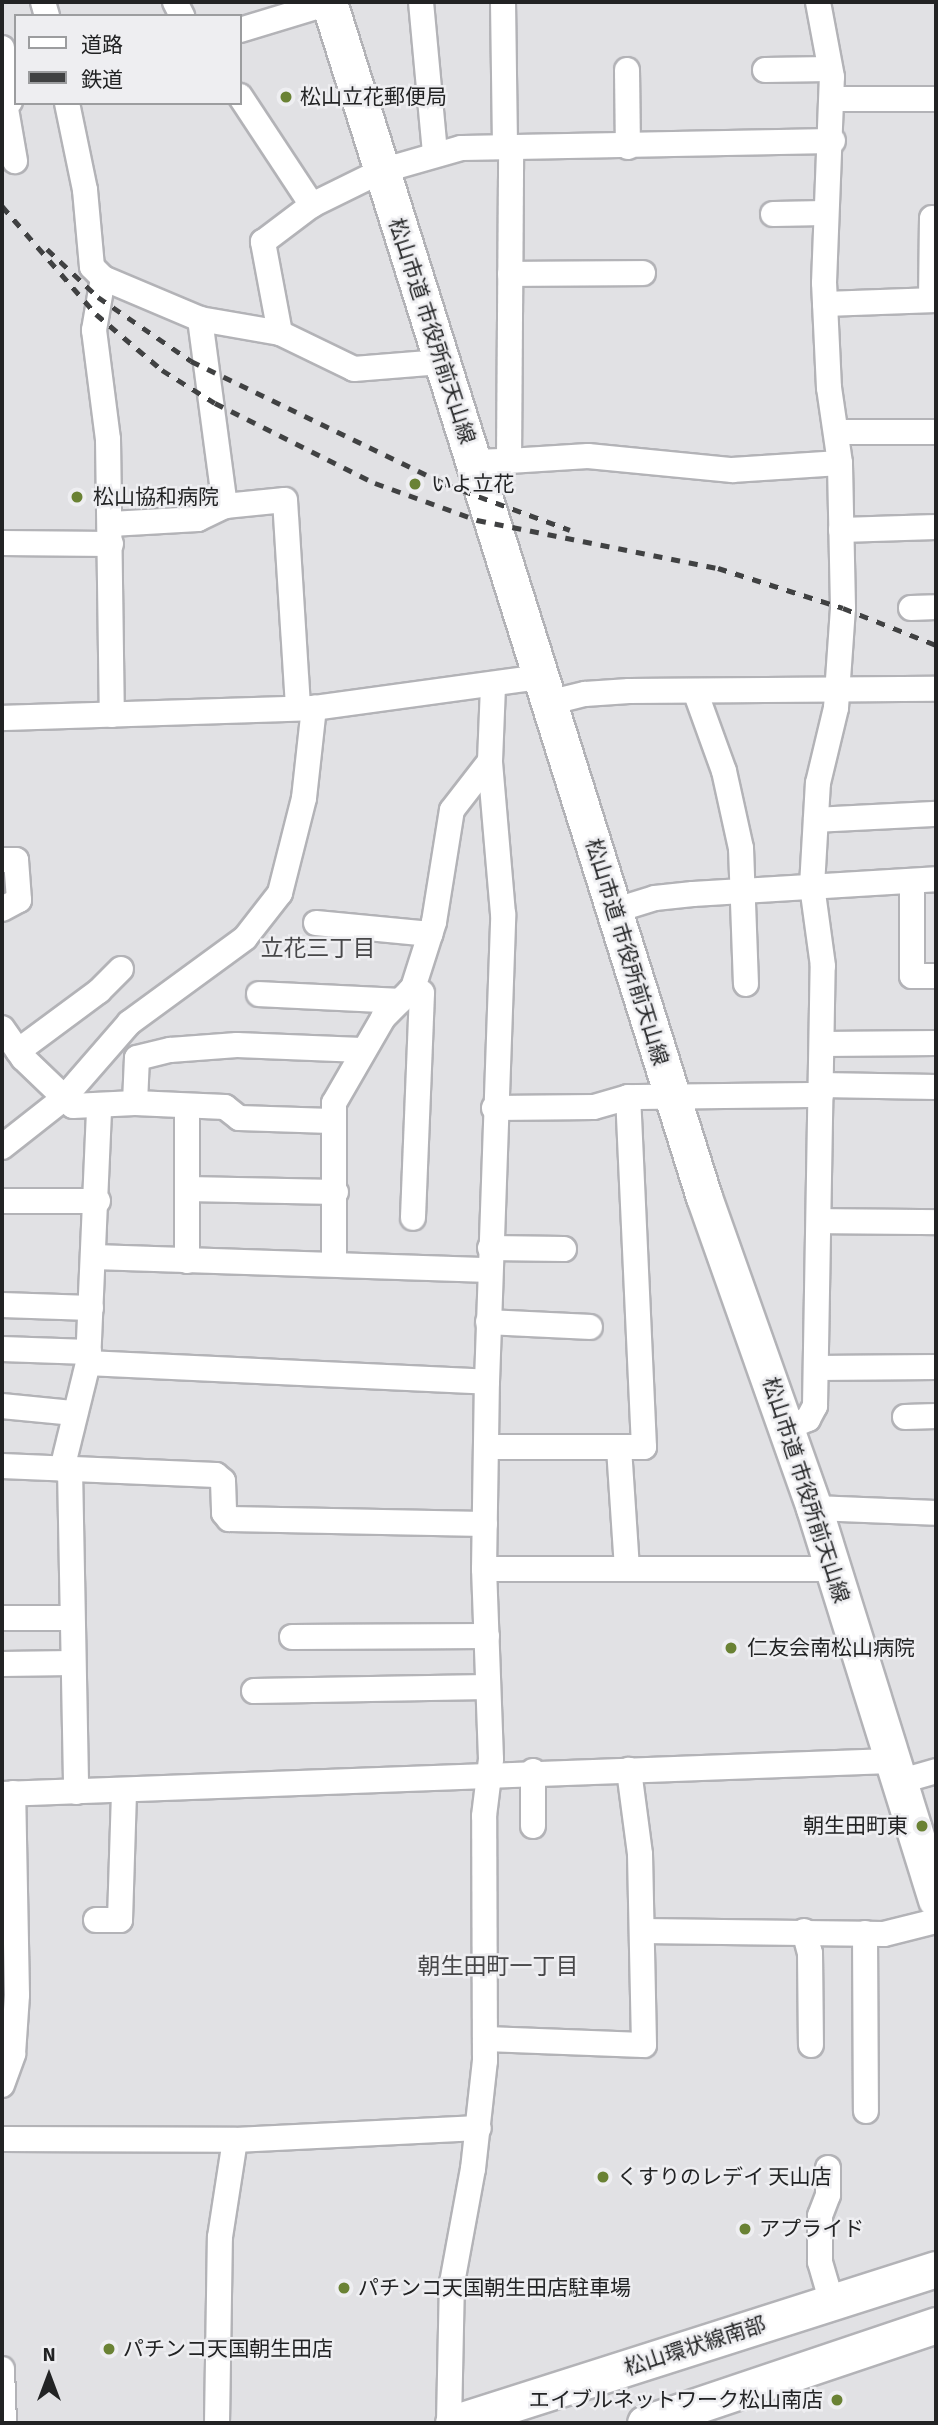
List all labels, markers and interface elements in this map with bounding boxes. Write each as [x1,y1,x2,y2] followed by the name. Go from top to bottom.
[14,14,242,105] legend
[81,32,123,58] text: 道路
[81,67,123,93] text: 鉄道
[300,84,447,110] place label: 松山立花郵便局
[278,89,294,105] marker: 松山立花郵便局
[384,215,480,447] street label: 松山市道 市役所前天山線
[431,471,515,497] place label: いよ立花
[405,474,425,494] marker: いよ立花
[93,484,219,510] place label: 松山協和病院
[67,487,87,507] marker: 松山協和病院
[581,836,673,1068] street label: 松山市道 市役所前天山線
[261,935,375,963] district label: 立花三丁目
[758,1374,854,1606] street label: 松山市道 市役所前天山線
[747,1635,915,1661] place label: 仁友会南松山病院
[721,1638,741,1658] marker: 仁友会南松山病院
[803,1813,908,1839] place label: 朝生田町東
[914,1818,930,1834] marker: 朝生田町東
[418,1953,578,1981] district label: 朝生田町一丁目
[617,2164,832,2190] place label: くすりのレデイ 天山店
[595,2169,611,2185] marker: くすりのレデイ 天山店
[759,2216,864,2242] place label: アプライド
[737,2221,753,2237] marker: アプライド
[358,2275,631,2301] place label: パチンコ天国朝生田店駐車場
[336,2280,352,2296] marker: パチンコ天国朝生田店駐車場
[621,2311,769,2381] street label: 松山環状線南部
[123,2336,333,2362] place label: パチンコ天国朝生田店
[14,2341,84,2411] north arrow
[101,2341,117,2357] marker: パチンコ天国朝生田店
[42,2343,56,2367] text: N
[529,2387,823,2413] place label: エイブルネットワーク松山南店
[829,2392,845,2408] marker: エイブルネットワーク松山南店

